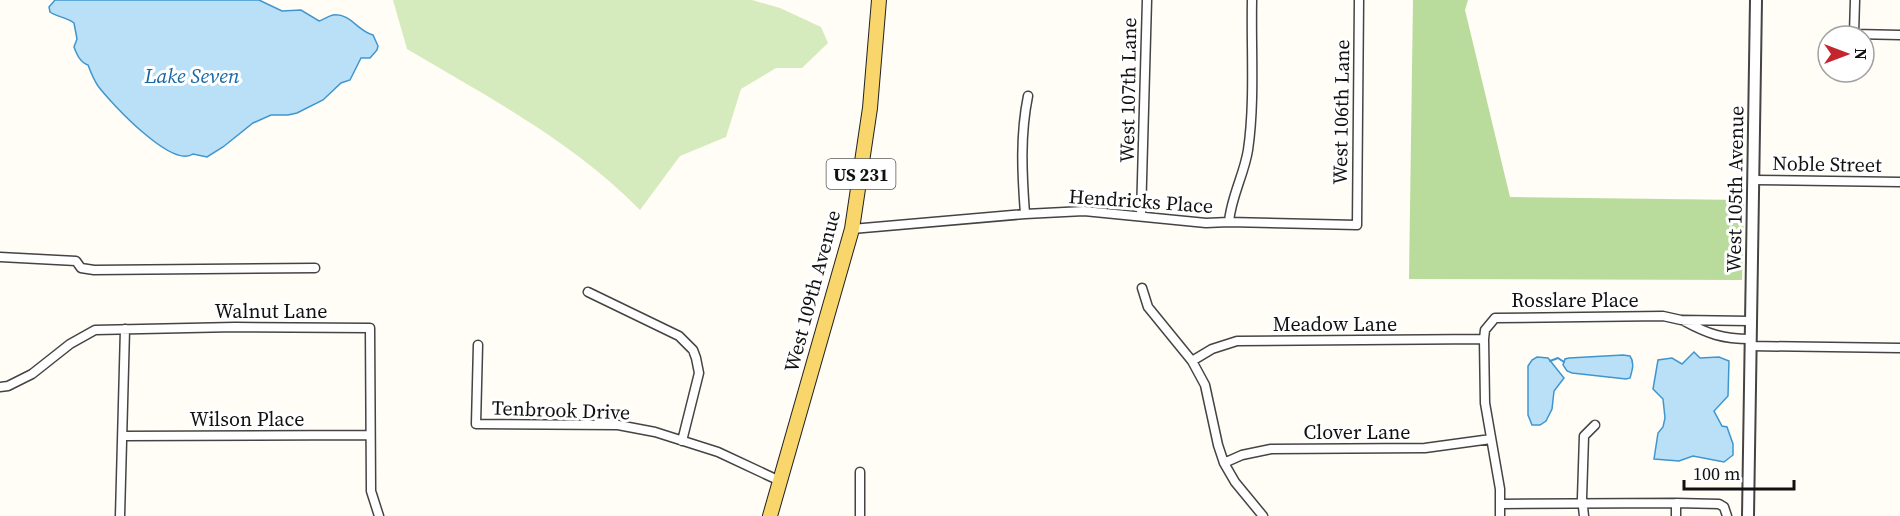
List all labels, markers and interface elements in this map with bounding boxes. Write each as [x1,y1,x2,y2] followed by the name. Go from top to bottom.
[1113,17,1143,163] street label: West 107th Lane
[1816,24,1876,84] north arrow
[1326,39,1356,185] street label: West 106th Lane
[1850,48,1872,60] text: N
[143,61,240,90] water label: Lake Seven
[1720,105,1750,273] street label: West 105th Avenue
[1772,149,1882,179] street label: Noble Street
[826,159,896,189] road number: US 231
[1068,182,1214,220] street label: Hendricks Place
[777,207,847,375] street label: West 109th Avenue
[1511,286,1639,314] street label: Rosslare Place
[214,297,328,325] street label: Walnut Lane
[1273,310,1397,338] street label: Meadow Lane
[491,394,631,426] street label: Tenbrook Drive
[190,405,304,433] street label: Wilson Place
[1304,418,1410,446] street label: Clover Lane
[1684,453,1794,491] scale bar
[1693,461,1740,486] text: 100 m

